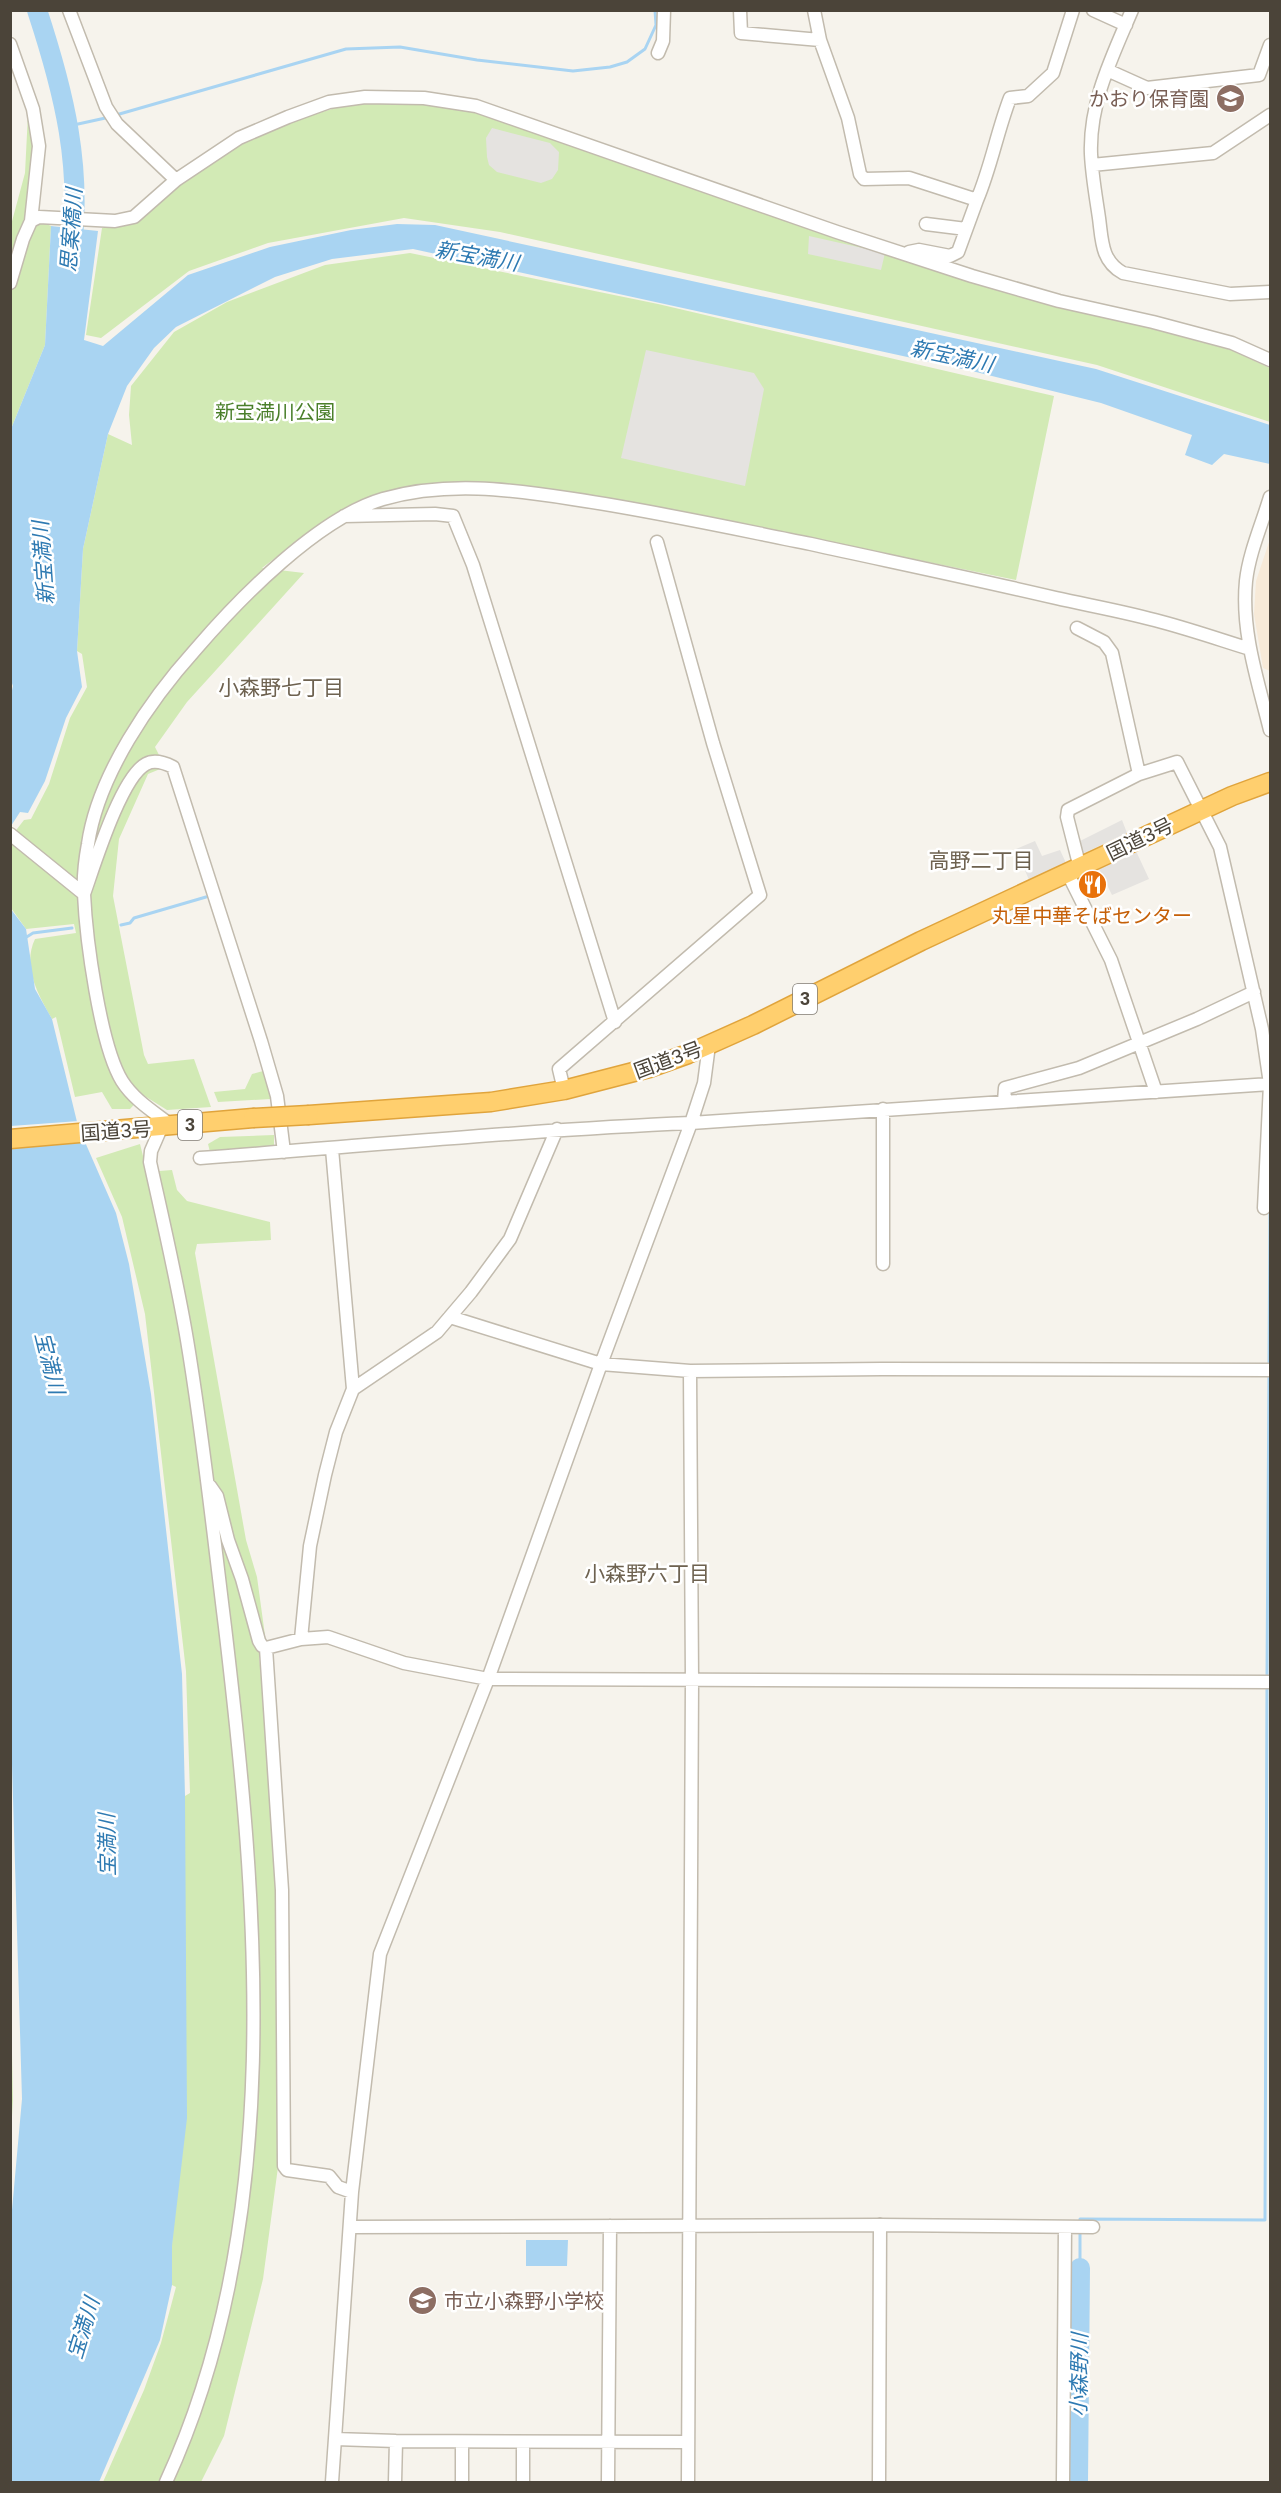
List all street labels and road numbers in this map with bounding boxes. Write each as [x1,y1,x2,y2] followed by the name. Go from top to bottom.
[1103,814,1177,864] street label: 国道3号
[793,984,817,1014] road number: 3
[631,1038,705,1082] street label: 国道3号
[178,1110,202,1140] road number: 3
[80,1118,152,1144] street label: 国道3号

